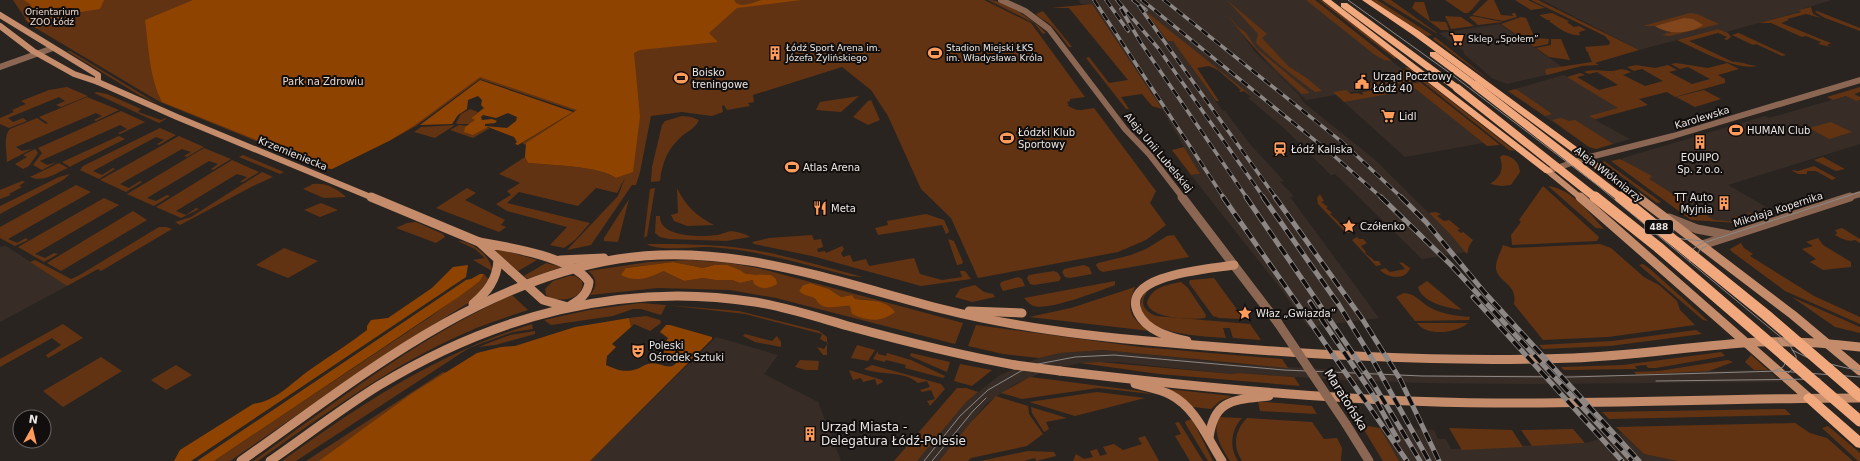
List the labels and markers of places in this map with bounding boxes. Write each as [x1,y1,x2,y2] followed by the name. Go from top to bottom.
[1449,31,1465,47] supermarket icon: Sklep „Społem”
[1468,34,1539,44] place label: Sklep „Społem”
[785,43,880,63] place label: Łódź Sport Arena im. Józefa Żylińskiego
[946,43,1042,63] place label: Stadion Miejski ŁKS im. Władysława Króla
[767,45,783,61] building icon: Łódź Sport Arena im. Józefa Żylińskiego
[927,45,943,61] sports icon: Stadion Miejski ŁKS im. Władysława Króla
[692,67,748,90] place label: Boisko treningowe
[673,70,689,86] sports icon: Boisko treningowe
[1372,71,1452,94] place label: Urząd Pocztowy Łódź 40
[1354,74,1370,90] public building icon: Urząd Pocztowy Łódź 40
[1380,108,1396,124] supermarket icon: Lidl
[1399,111,1416,122] place label: Lidl
[1728,122,1744,138] sports icon: HUMAN Club
[1747,125,1810,136] place label: HUMAN Club
[1017,127,1075,150] place label: Łódzki Klub Sportowy
[999,130,1015,146] sports icon: Łódzki Klub Sportowy
[1692,134,1708,150] building icon: EQUIPO Sp. z o.o.
[1272,141,1288,157] station icon: Łódź Kaliska
[1290,144,1353,155] place label: Łódź Kaliska
[1677,152,1723,175] place label: EQUIPO Sp. z o.o.
[784,159,800,175] sports icon: Atlas Arena
[803,162,860,173] place label: Atlas Arena
[1674,192,1713,215] place label: TT Auto Myjnia
[1716,195,1732,211] building icon: TT Auto Myjnia
[812,200,828,216] restaurant icon: Meta
[831,203,856,214] place label: Meta
[1341,218,1357,234] place icon: Czółenko
[1360,221,1405,232] place label: Czółenko
[1237,305,1253,321] place icon: Właz „Gwiazda”
[1256,308,1336,319] place label: Właz „Gwiazda”
[649,340,724,363] place label: Poleski Ośrodek Sztuki
[630,343,646,359] theatre icon: Poleski Ośrodek Sztuki
[821,420,966,448] place label: Urząd Miasta - Delegatura Łódź-Polesie
[802,426,818,442] building icon: Urząd Miasta - Delegatura Łódź-Polesie

